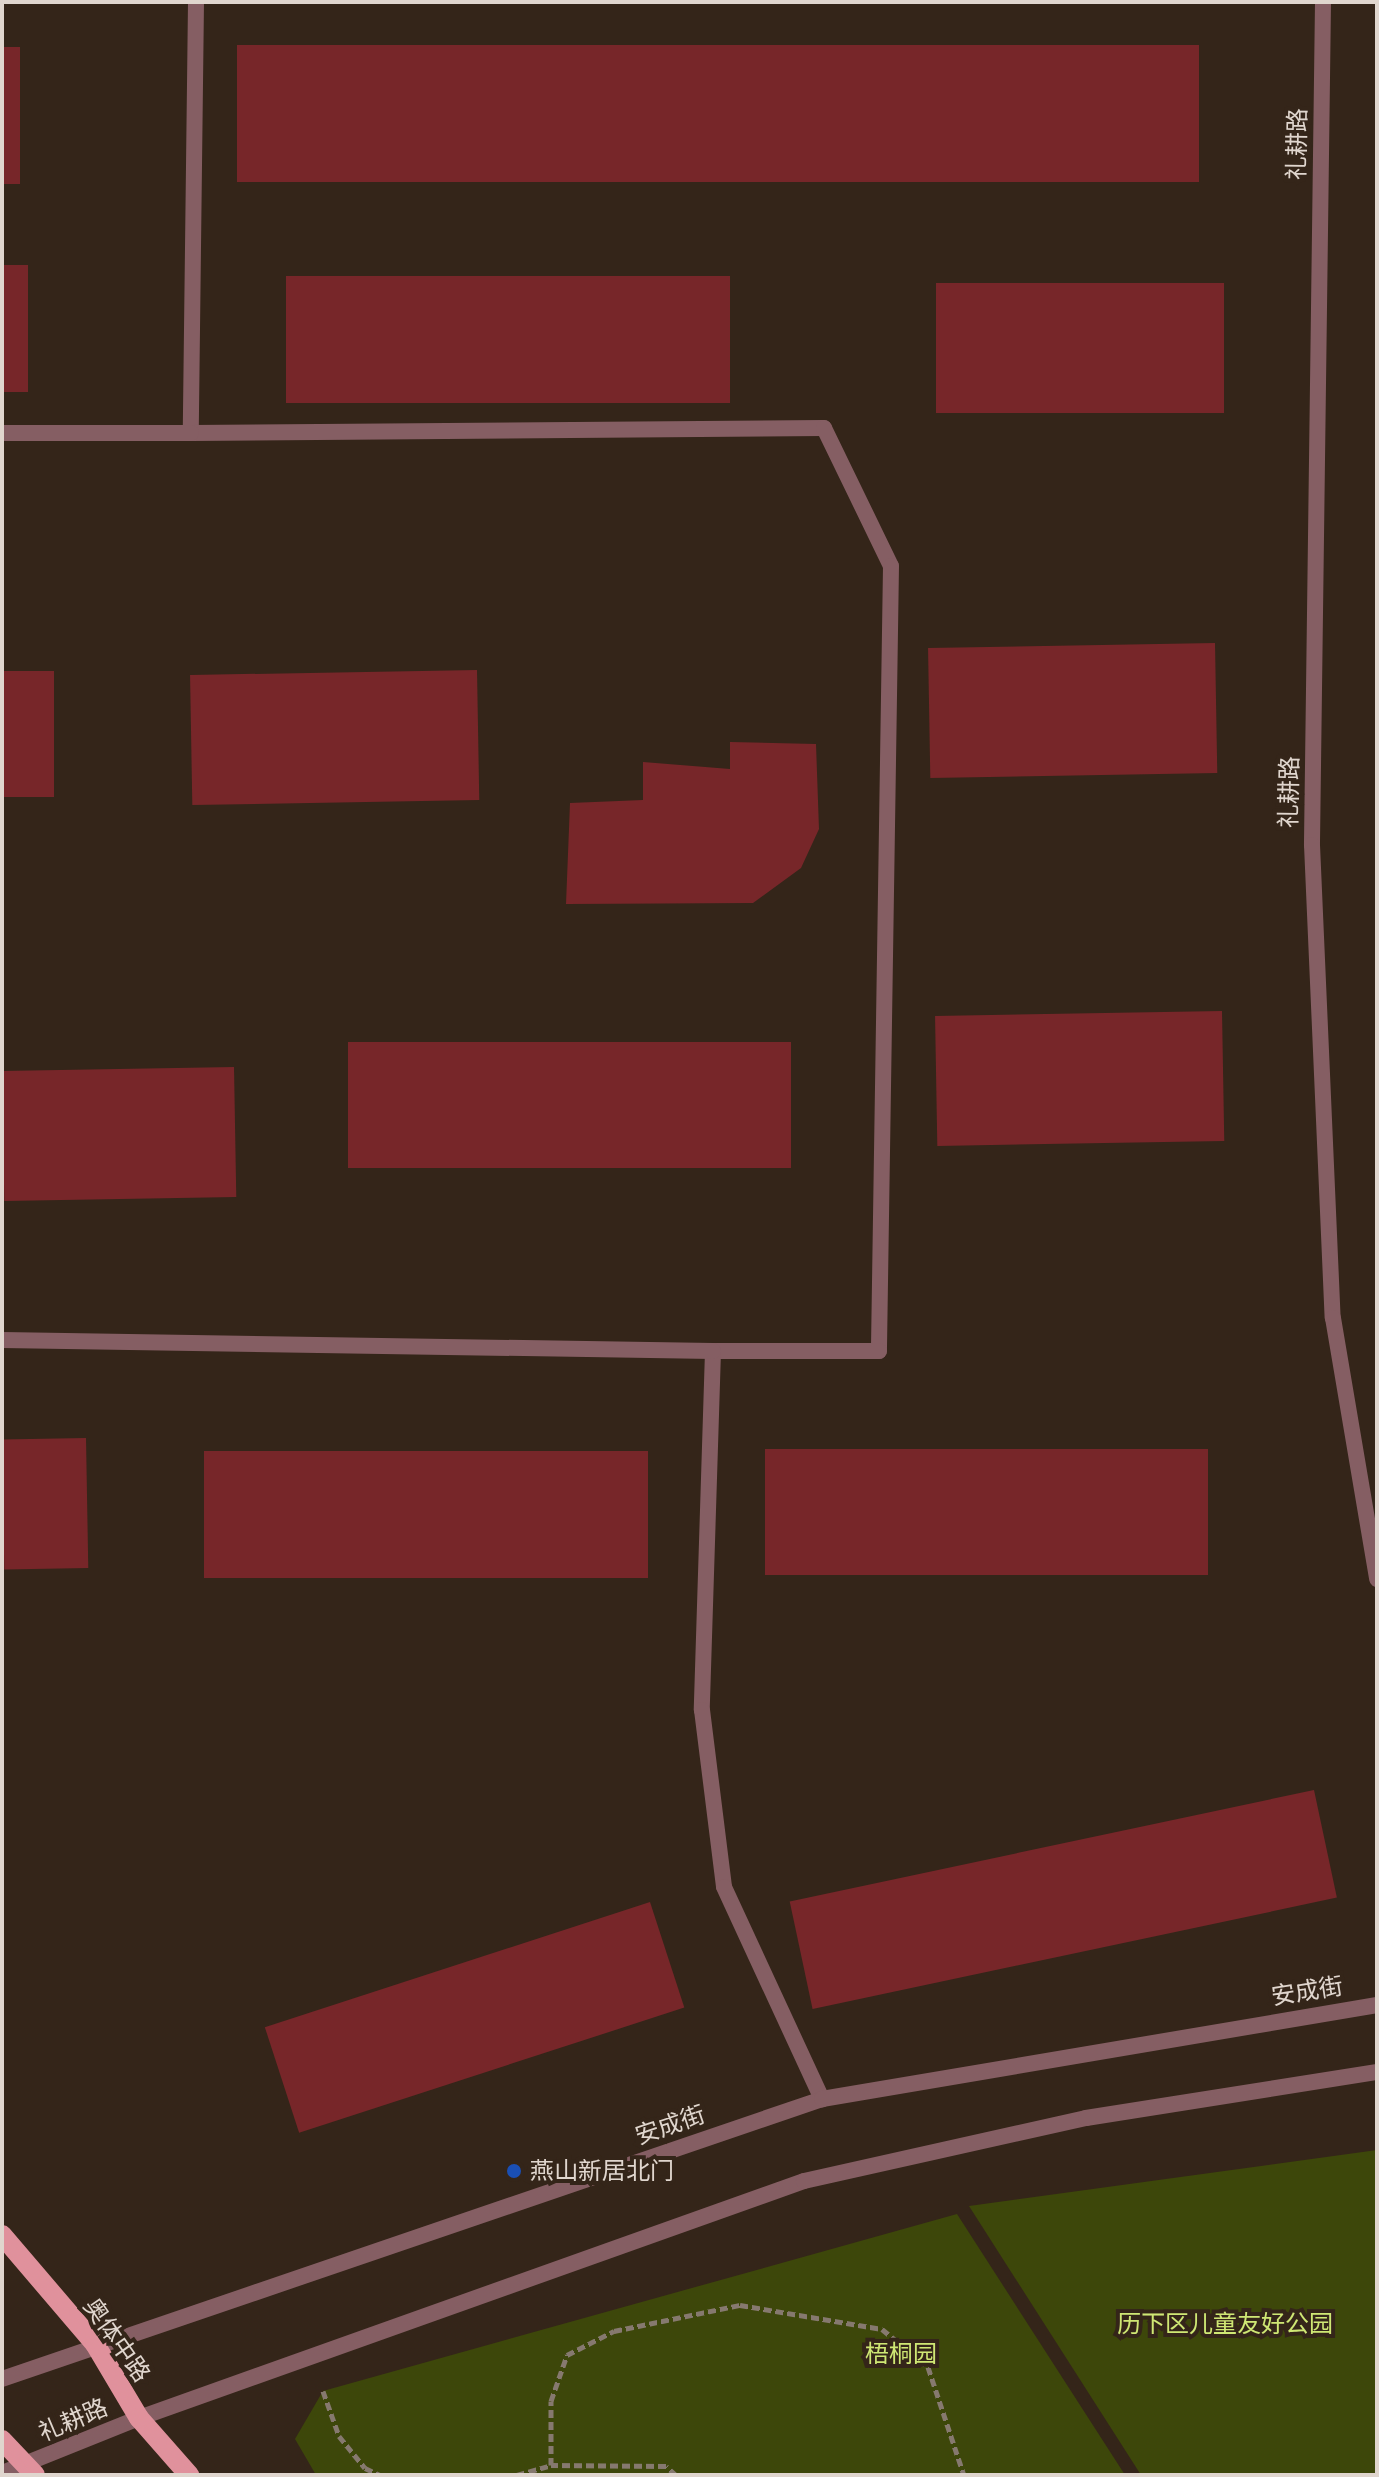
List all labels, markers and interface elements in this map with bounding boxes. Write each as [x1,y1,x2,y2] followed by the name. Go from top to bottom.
[1282,108,1312,180] street label: 礼耕路
[1274,756,1304,828] street label: 礼耕路
[1269,1971,1345,2011] street label: 安成街
[631,2100,709,2150] street label: 安成街
[530,2157,674,2185] place label: 燕山新居北门
[505,2162,523,2180] marker: 燕山新居北门
[78,2292,156,2388] street label: 奥体中路
[1117,2310,1333,2338] park label: 历下区儿童友好公园
[865,2340,937,2368] park label: 梧桐园
[34,2393,112,2447] street label: 礼耕路

